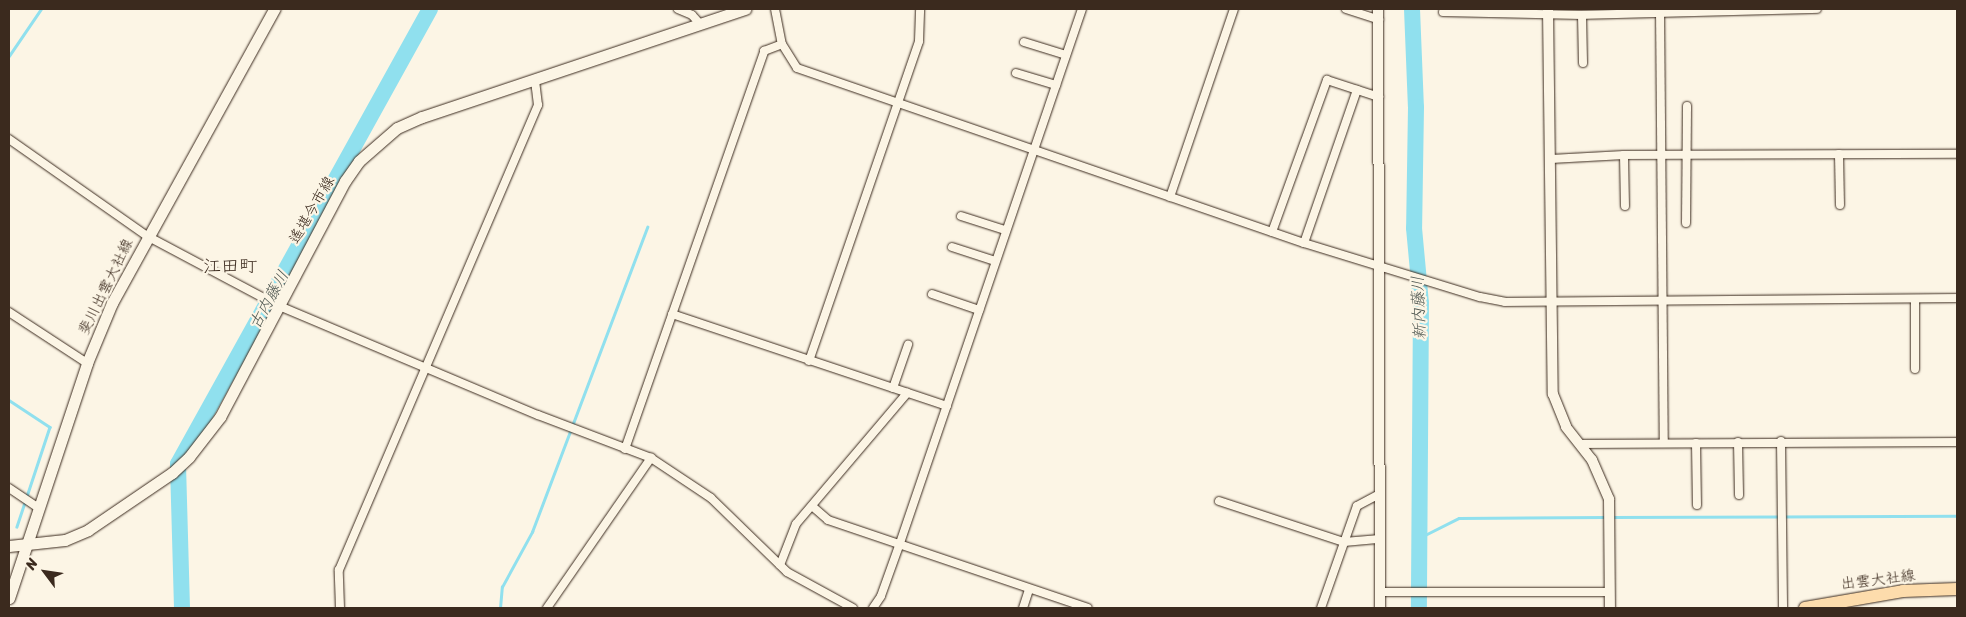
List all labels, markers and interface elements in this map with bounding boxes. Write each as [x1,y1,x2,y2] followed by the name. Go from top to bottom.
[285,173,339,247] street label: 遙堪今市線
[75,236,137,338] street label: 斐川出雲大社線
[203,255,257,277] district label: 江田町
[245,267,293,333] water label: 古内藤川
[1408,276,1430,340] water label: 新内藤川
[20,547,70,597] north arrow
[18,553,45,575] text: N
[1840,566,1916,594] street label: 出雲大社線

